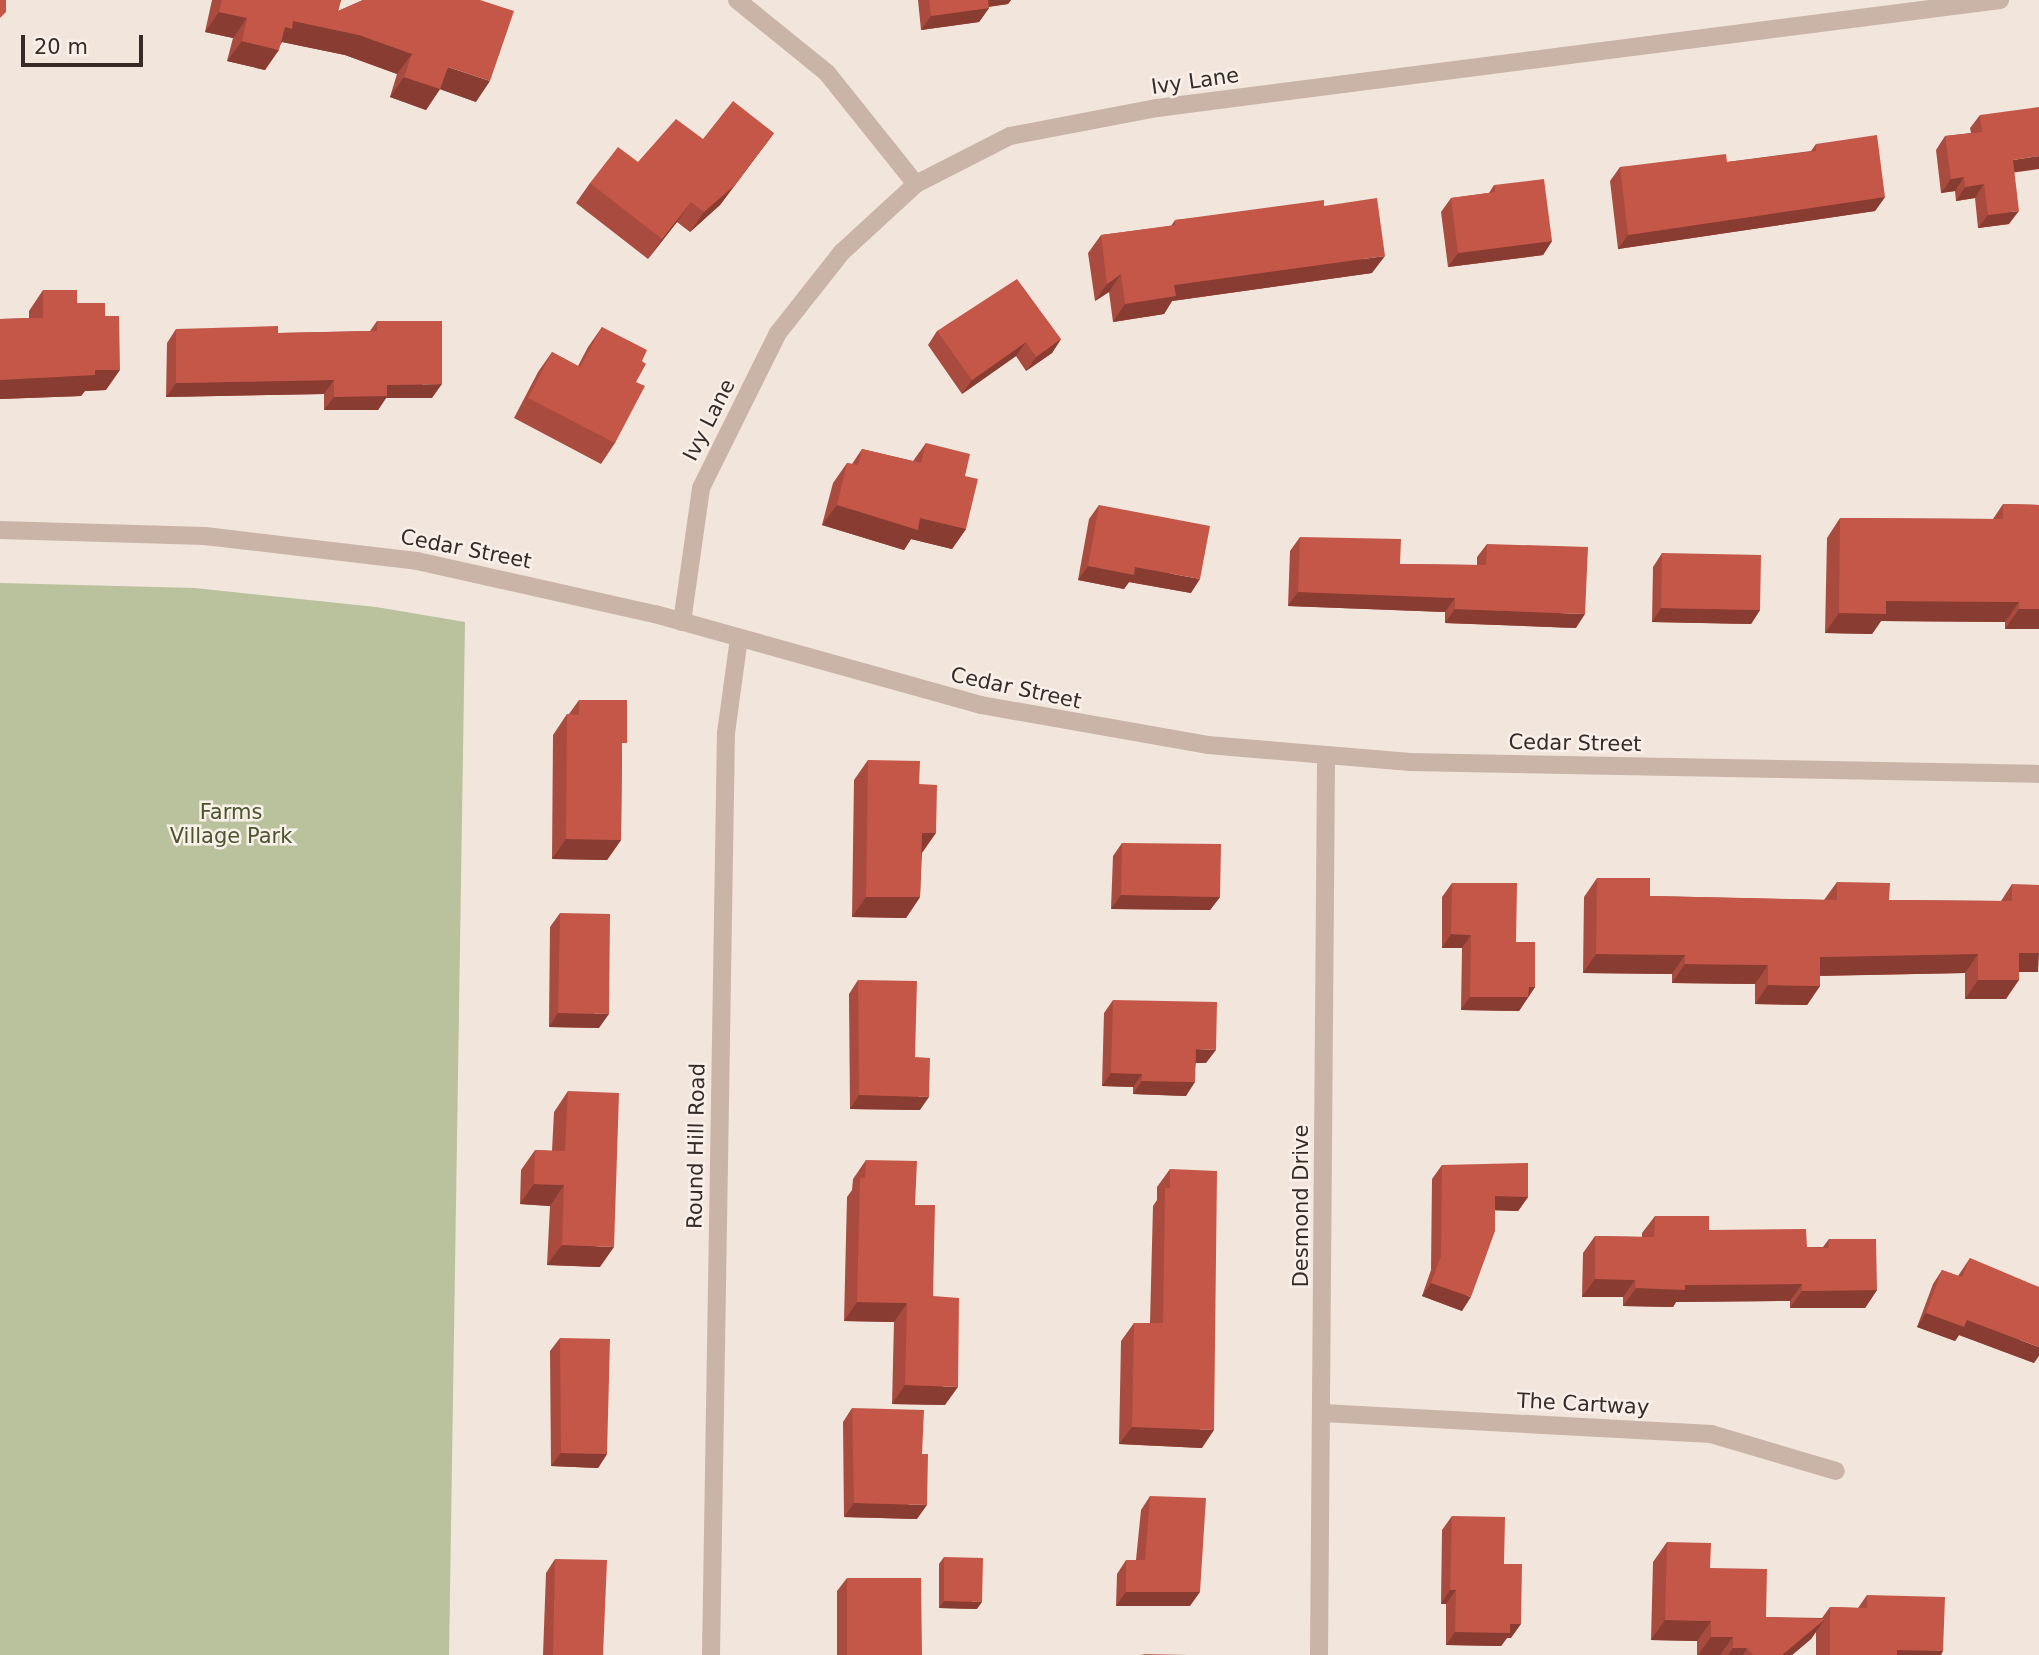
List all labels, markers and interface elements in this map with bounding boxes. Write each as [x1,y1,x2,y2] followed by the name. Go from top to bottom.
[24,21,147,65] scale bar
[34,35,88,59] text: 20 m
[1149,62,1241,100] street label: Ivy Lane
[678,375,740,465] street label: Ivy Lane
[398,524,534,574] street label: Cedar Street
[948,662,1084,714] street label: Cedar Street
[1508,729,1642,757] street label: Cedar Street
[170,799,292,849] park label: Farms Village Park
[682,1063,710,1229] street label: Round Hill Road
[1288,1125,1314,1287] street label: Desmond Drive
[1516,1388,1650,1420] street label: The Cartway

